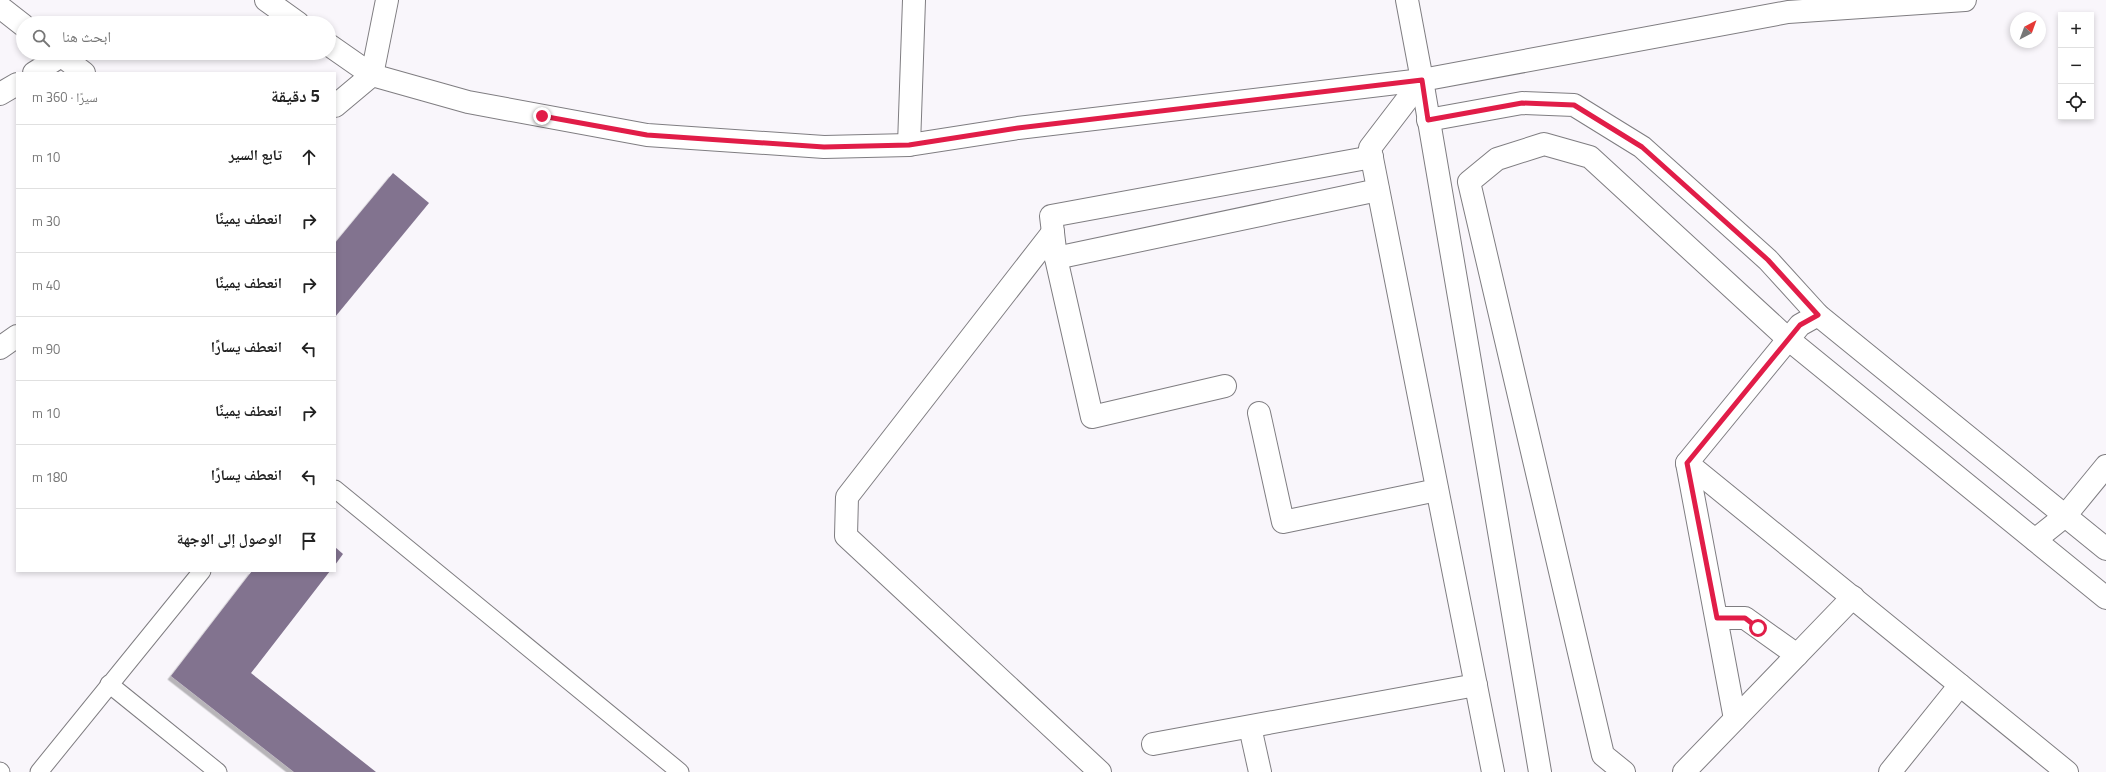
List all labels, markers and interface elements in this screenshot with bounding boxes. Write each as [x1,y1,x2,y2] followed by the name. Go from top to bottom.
[2010,12,2046,48] north arrow
[2058,12,2094,120] map controls
[2058,12,2094,48] button: +
[16,16,336,60] search box
[62,25,111,48] text: ابحث هنا
[30,27,52,49] icon: search
[2058,48,2094,84] button: −
[271,83,320,109] text: 5 دقيقة
[2058,84,2094,120] button: locate
[32,87,98,107] text: سيرًا · 360 m
[533,107,551,125] route end
[229,143,282,166] text: تابع السير
[298,146,320,168] icon: ahead
[32,147,60,167] text: 10 m
[215,207,282,230] text: انعطف يمينًا
[298,210,320,232] icon: right
[32,211,60,231] text: 30 m
[215,271,282,294] text: انعطف يمينًا
[298,274,320,296] icon: right
[32,275,60,295] text: 40 m
[211,335,282,358] text: انعطف يسارًا
[298,338,320,360] icon: left
[32,339,60,359] text: 90 m
[215,399,282,422] text: انعطف يمينًا
[298,402,320,424] icon: right
[32,403,60,423] text: 10 m
[211,463,282,486] text: انعطف يسارًا
[298,466,320,488] icon: left
[32,467,68,487] text: 180 m
[177,527,282,550] text: الوصول إلى الوجهة
[298,530,320,552] icon: arrive
[1749,619,1767,637] route start

